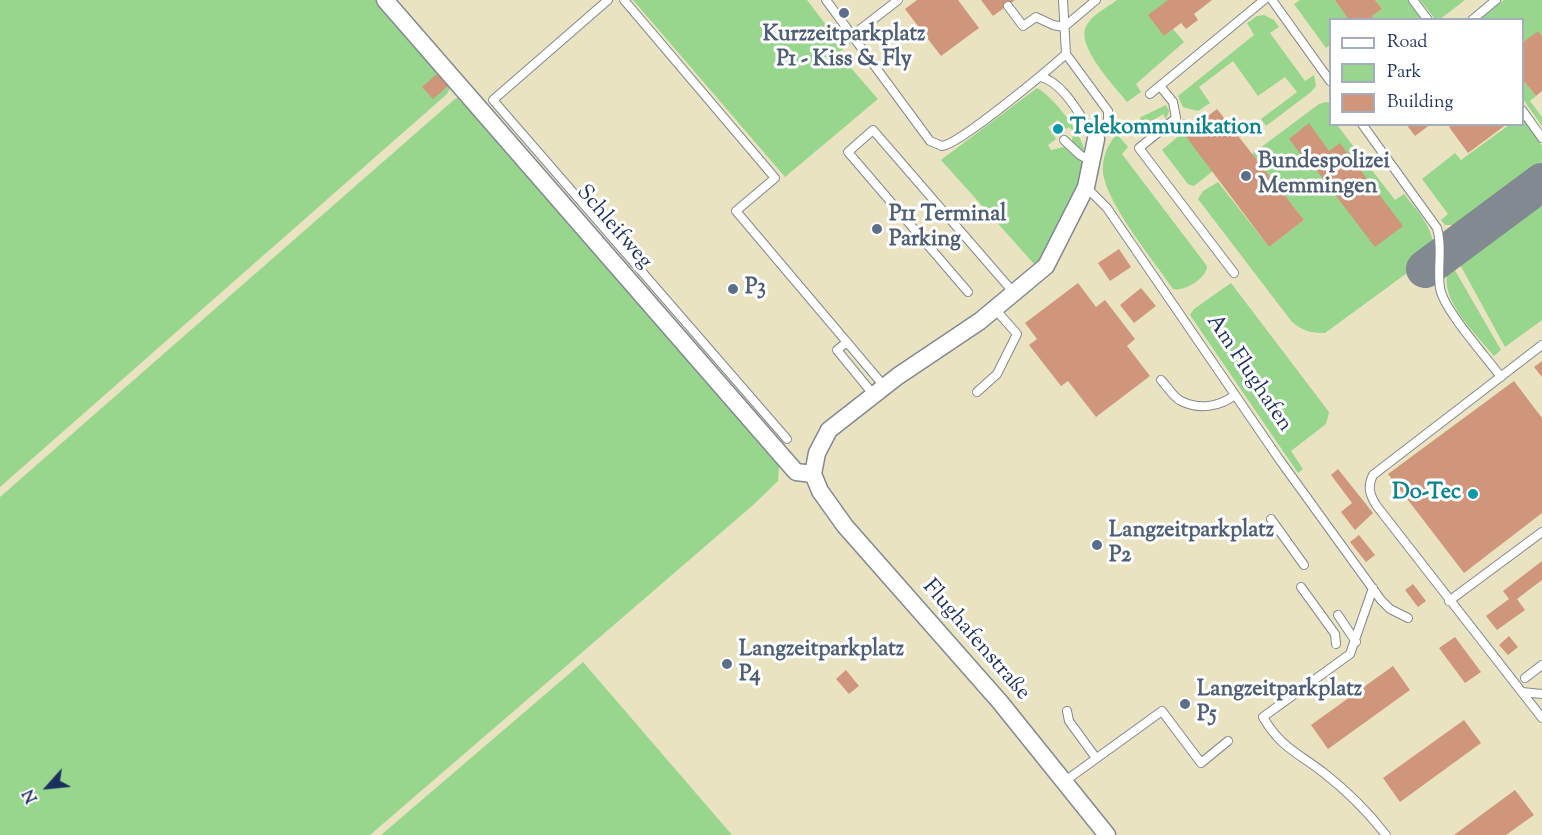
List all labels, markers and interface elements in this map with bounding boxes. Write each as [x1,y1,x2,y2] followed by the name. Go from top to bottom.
[837,6,851,20] marker: Kurzzeitparkplatz P1 - Kiss & Fly
[1329,18,1524,126] legend
[763,23,925,74] place label: Kurzzeitparkplatz P1 - Kiss & Fly
[1387,30,1427,56] text: Road
[1387,60,1421,86] text: Park
[1387,90,1453,116] text: Building
[1070,116,1262,142] place label: Telekommunikation
[1051,122,1065,136] marker: Telekommunikation
[1258,150,1390,202] place label: Bundespolizei Memmingen
[1239,169,1253,183] marker: Bundespolizei Memmingen
[569,181,657,275] street label: Schleifweg
[889,203,1007,254] place label: P11 Terminal Parking
[870,222,884,236] marker: P11 Terminal Parking
[745,276,766,302] place label: P3
[726,282,740,296] marker: P3
[1199,310,1297,438] street label: Am Flughafen
[1392,481,1461,507] place label: Do-Tec
[1466,487,1480,501] marker: Do-Tec
[1109,519,1274,570] place label: Langzeitparkplatz P2
[1090,538,1104,552] marker: Langzeitparkplatz P2
[915,575,1035,707] street label: Flughafenstraße
[739,638,904,690] place label: Langzeitparkplatz P4
[720,657,734,671] marker: Langzeitparkplatz P4
[1197,678,1362,730] place label: Langzeitparkplatz P5
[1178,697,1192,711] marker: Langzeitparkplatz P5
[18,757,78,817] north arrow
[18,784,45,806] text: N

